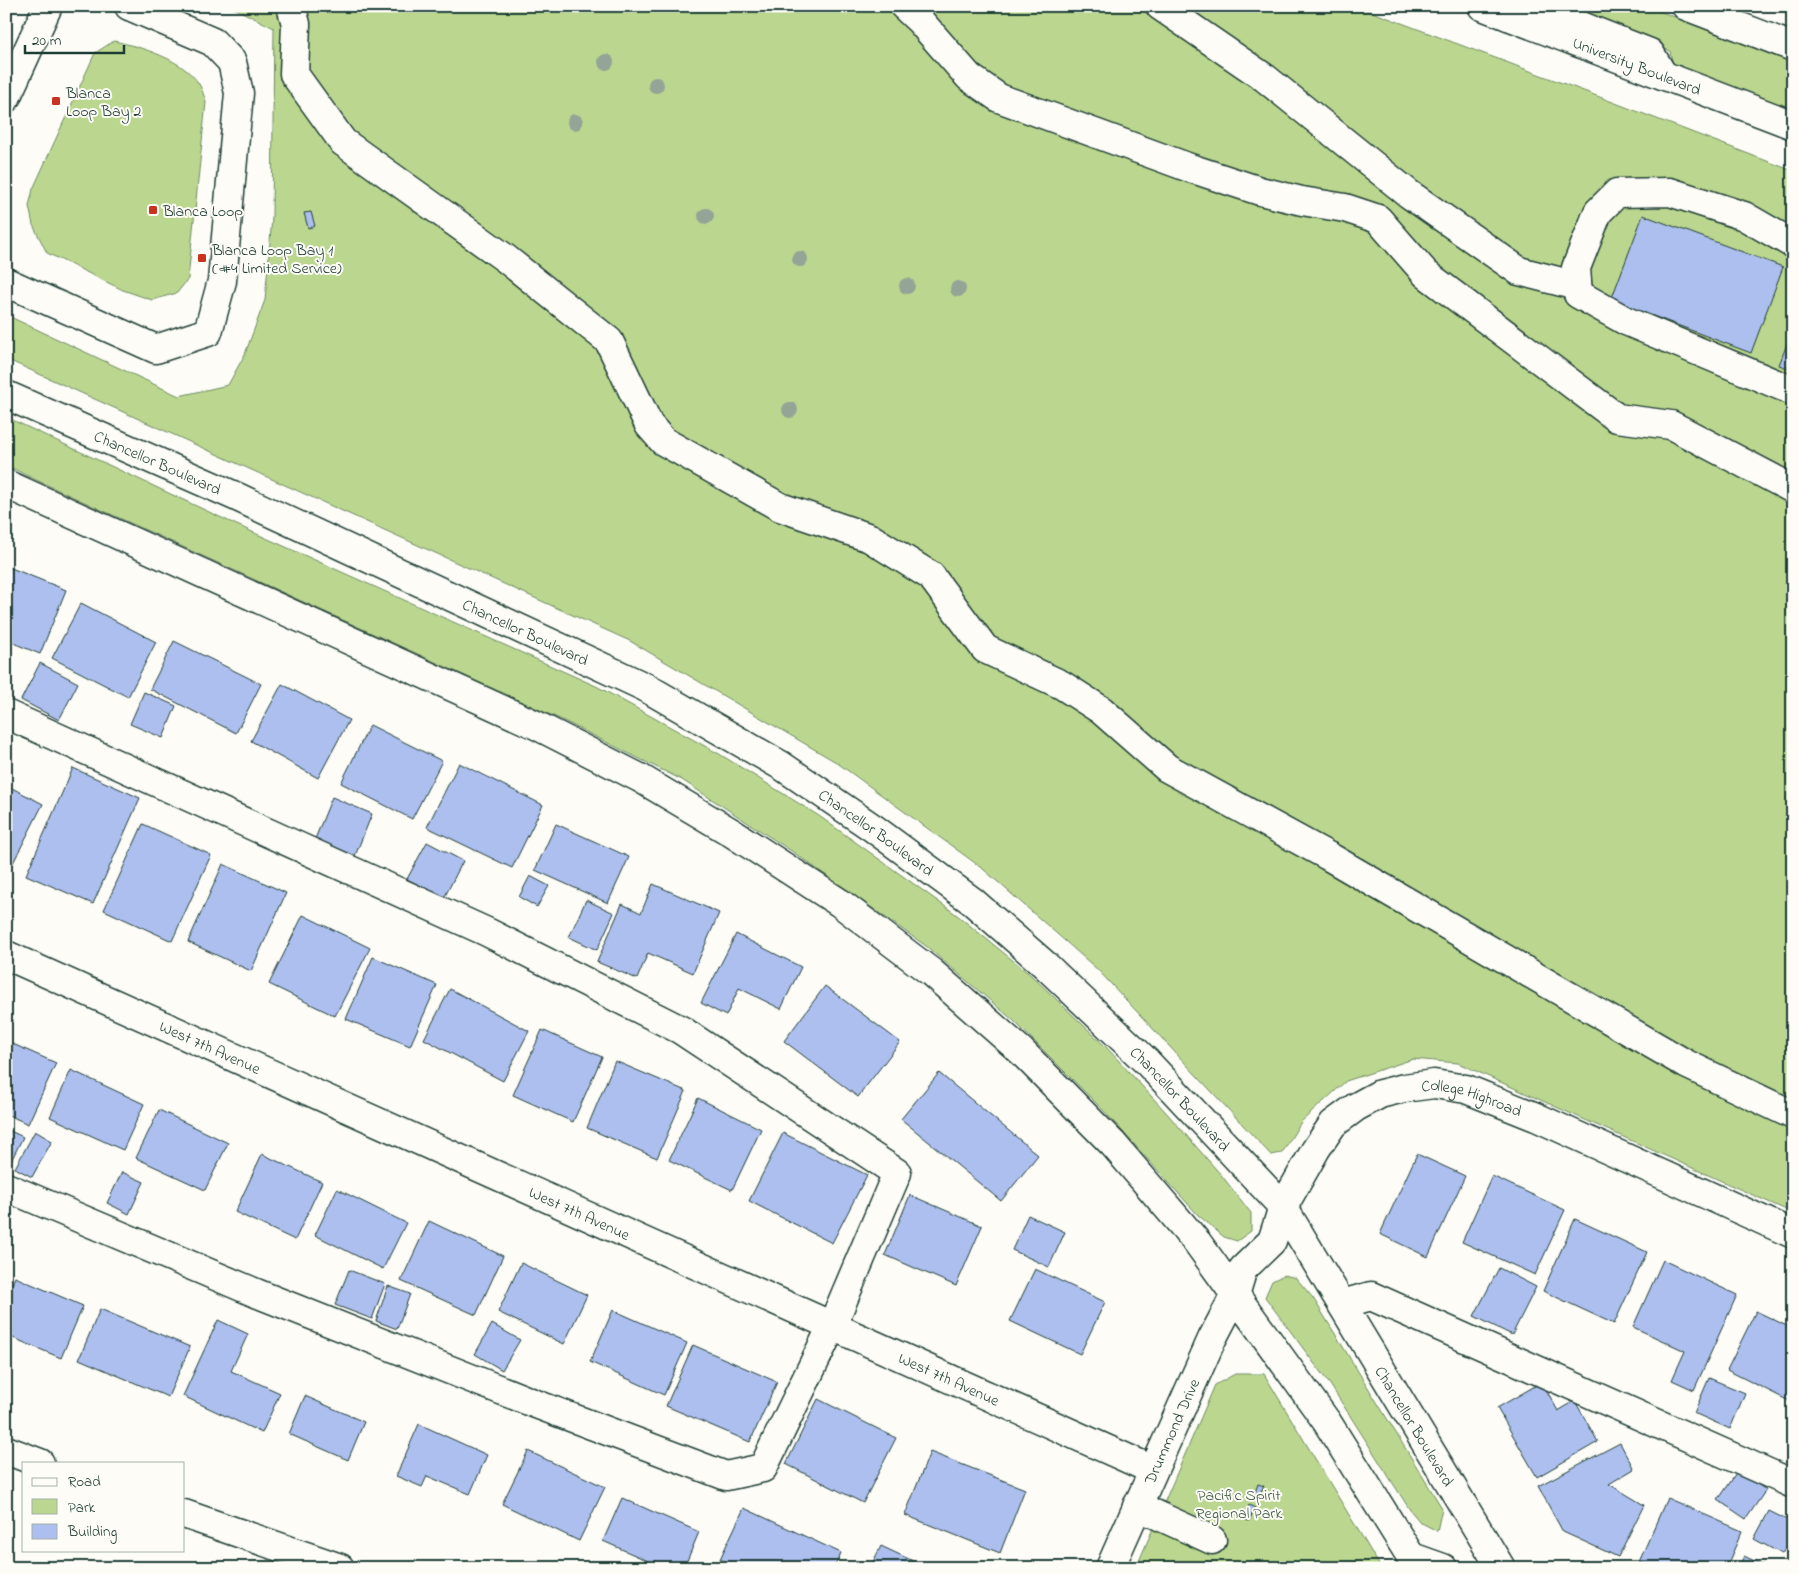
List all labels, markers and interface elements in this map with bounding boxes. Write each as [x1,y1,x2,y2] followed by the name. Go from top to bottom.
[25,22,124,54] scale bar
[32,30,62,52] text: 20 m
[1569,32,1704,103] street label: University Boulevard
[65,82,142,124] place label: Blanca Loop Bay 2
[50,95,62,107] marker: Blanca Loop Bay 2
[162,200,243,224] place label: Blanca Loop
[147,204,159,216] marker: Blanca Loop
[211,239,342,281] place label: Blanca Loop Bay 1 (#4 Limited Service)
[196,252,208,264] marker: Blanca Loop Bay 1 (#4 Limited Service)
[90,425,225,502] street label: Chancellor Boulevard
[458,593,592,673] street label: Chancellor Boulevard
[813,784,938,883] street label: Chancellor Boulevard
[155,1015,265,1082] street label: West 7th Avenue
[1124,1042,1235,1157] street label: Chancellor Boulevard
[1420,1074,1525,1124] street label: College Highroad
[525,1181,634,1248] street label: West 7th Avenue
[894,1347,1004,1414] street label: West 7th Avenue
[1368,1362,1459,1492] street label: Chancellor Boulevard
[1138,1374,1207,1489] street label: Drummond Drive
[22,1462,185,1552] legend
[68,1471,101,1493] text: Road
[1196,1484,1283,1526] park label: Pacific Spirit Regional Park
[68,1497,96,1519] text: Park
[67,1521,117,1544] text: Building

